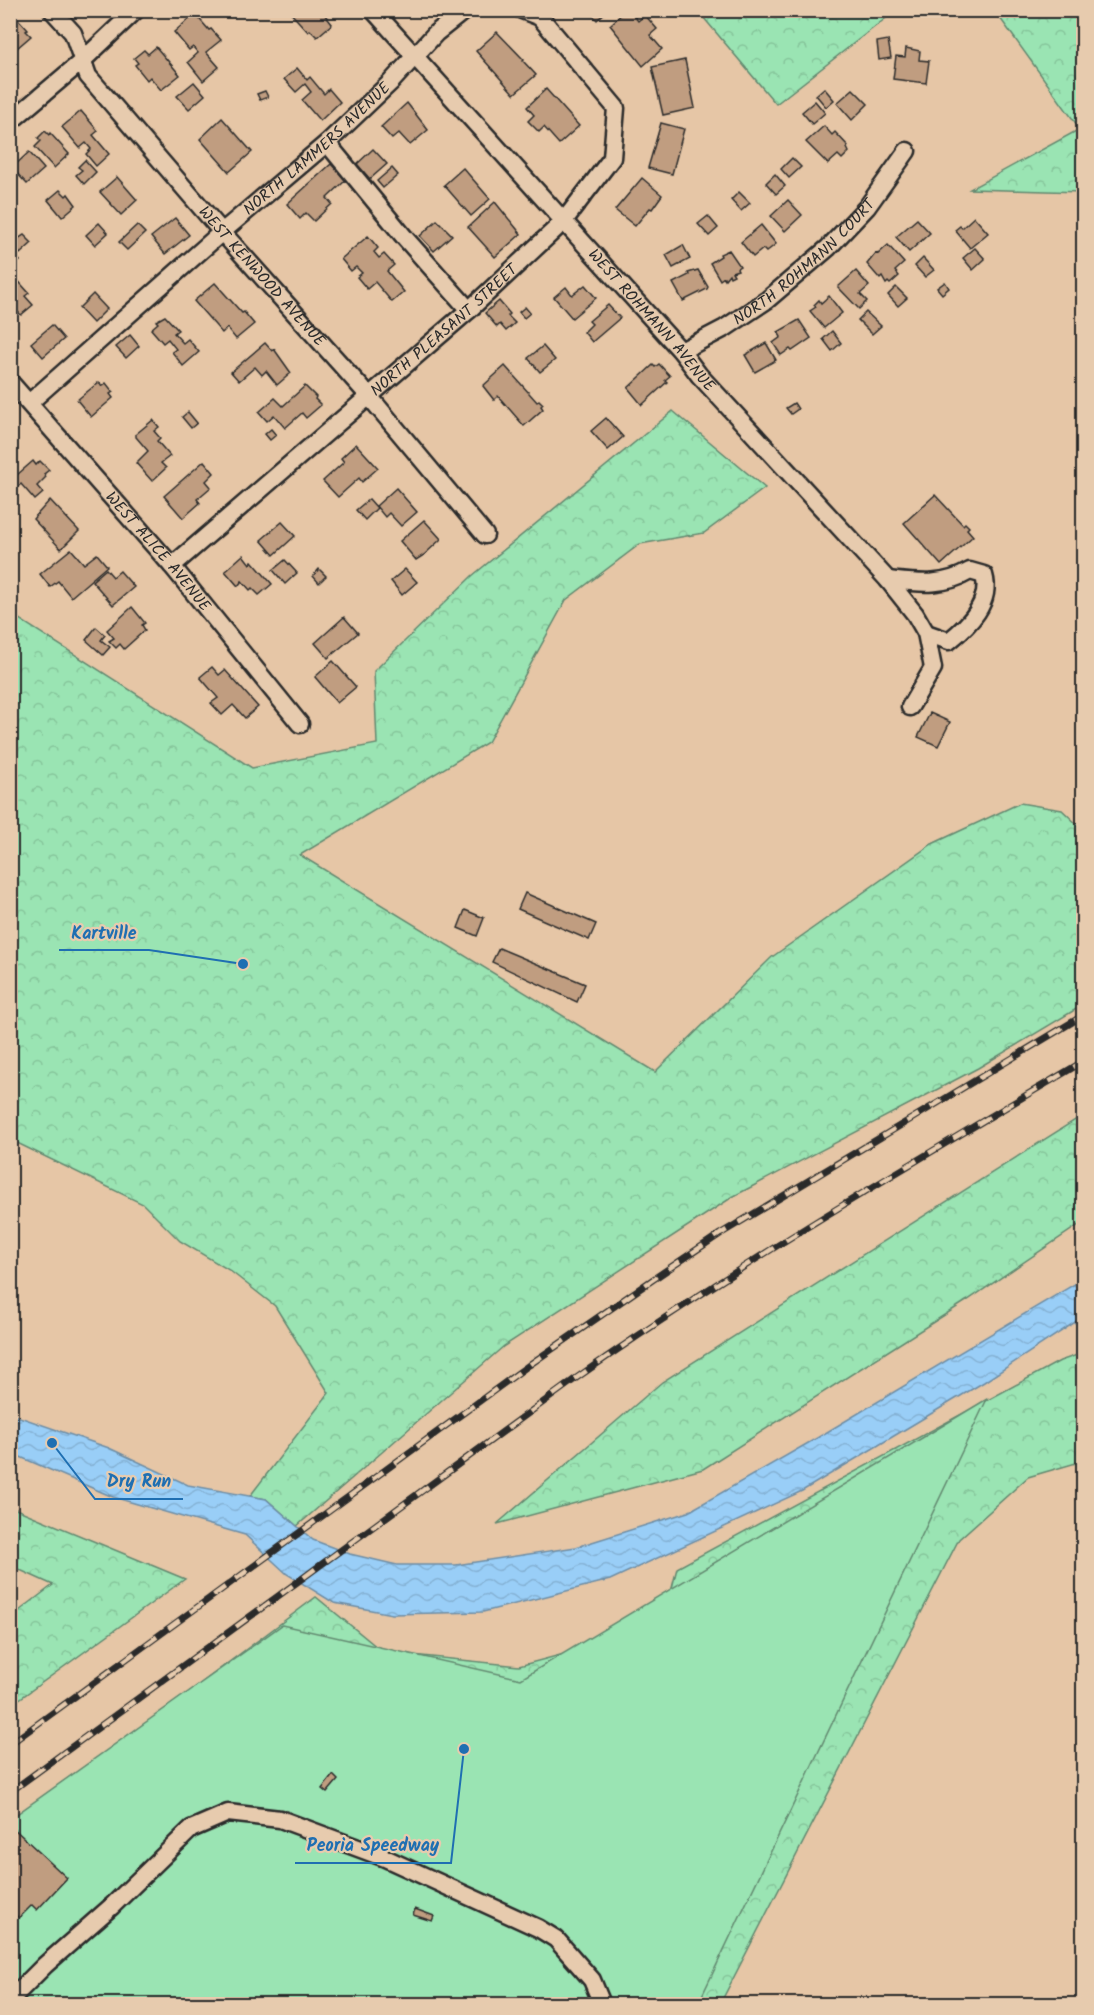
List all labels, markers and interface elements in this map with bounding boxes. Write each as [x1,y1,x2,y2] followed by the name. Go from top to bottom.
[237,76,397,222] street label: NORTH LAMMERS AVENUE
[728,192,882,332] street label: NORTH ROHMANN COURT
[192,200,332,353] street label: WEST KENWOOD AVENUE
[582,243,722,398] street label: WEST ROHMANN AVENUE
[365,257,525,402] street label: NORTH PLEASANT STREET
[99,486,217,618] street label: WEST ALICE AVENUE
[59,914,149,950] callout: Kartville
[71,920,137,949] text: Kartville
[95,1463,183,1499] callout: Dry Run
[107,1468,171,1497] text: Dry Run
[295,1827,451,1863] callout: Peoria Speedway
[307,1832,440,1861] text: Peoria Speedway

